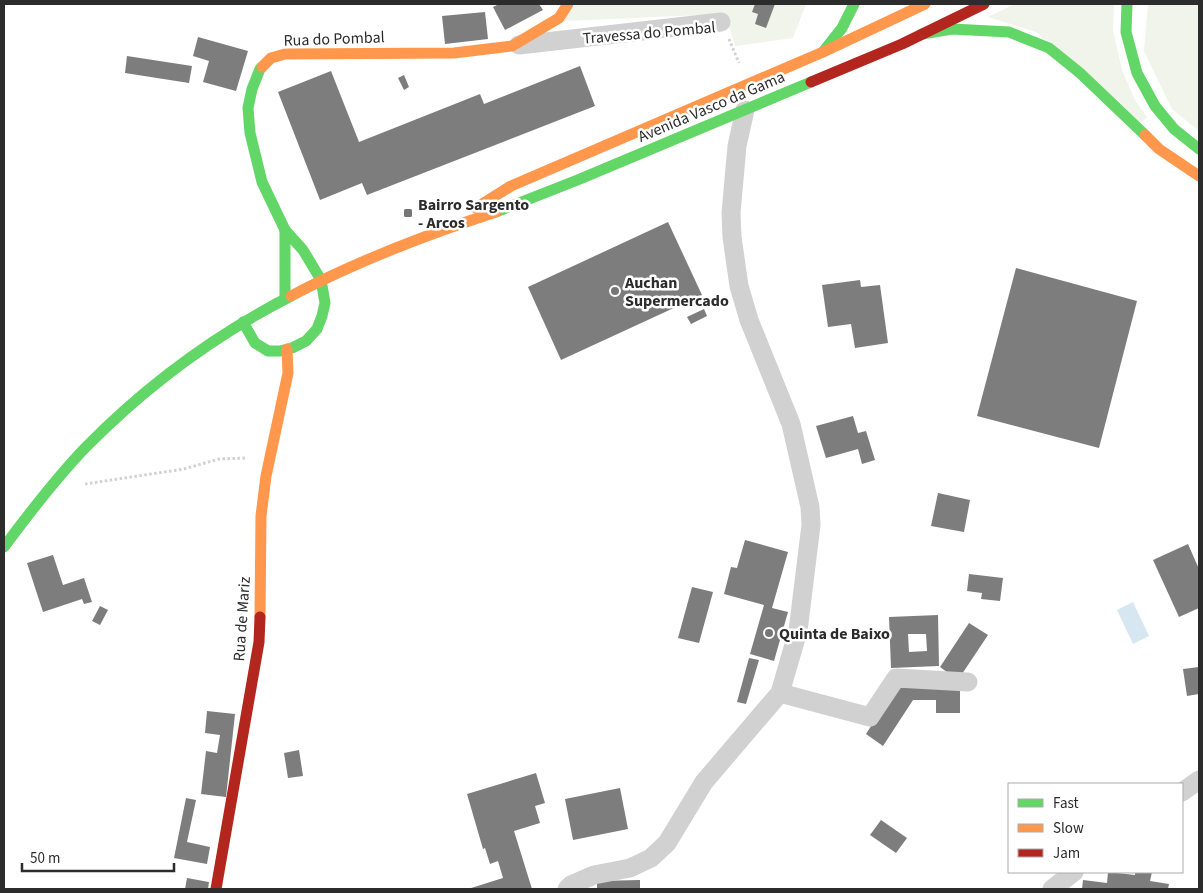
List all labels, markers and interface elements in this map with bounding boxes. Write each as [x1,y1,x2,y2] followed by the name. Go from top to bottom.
[582,16,716,50] street label: Travessa do Pombal
[283,26,385,52] street label: Rua do Pombal
[635,66,788,148] street label: Avenida Vasco da Gama
[418,194,529,234] place label: Bairro Sargento - Arcos
[402,207,414,219] marker: Bairro Sargento - Arcos
[624,272,729,312] place label: Auchan Supermercado
[609,285,621,297] marker: Auchan Supermercado
[228,576,256,662] street label: Rua de Mariz
[779,623,890,645] place label: Quinta de Baixo
[763,627,775,639] marker: Quinta de Baixo
[1008,783,1183,873] legend
[1053,793,1079,814] text: Fast
[1053,818,1084,839] text: Slow
[22,840,175,872] scale bar
[1053,843,1080,864] text: Jam
[30,848,60,869] text: 50 m

